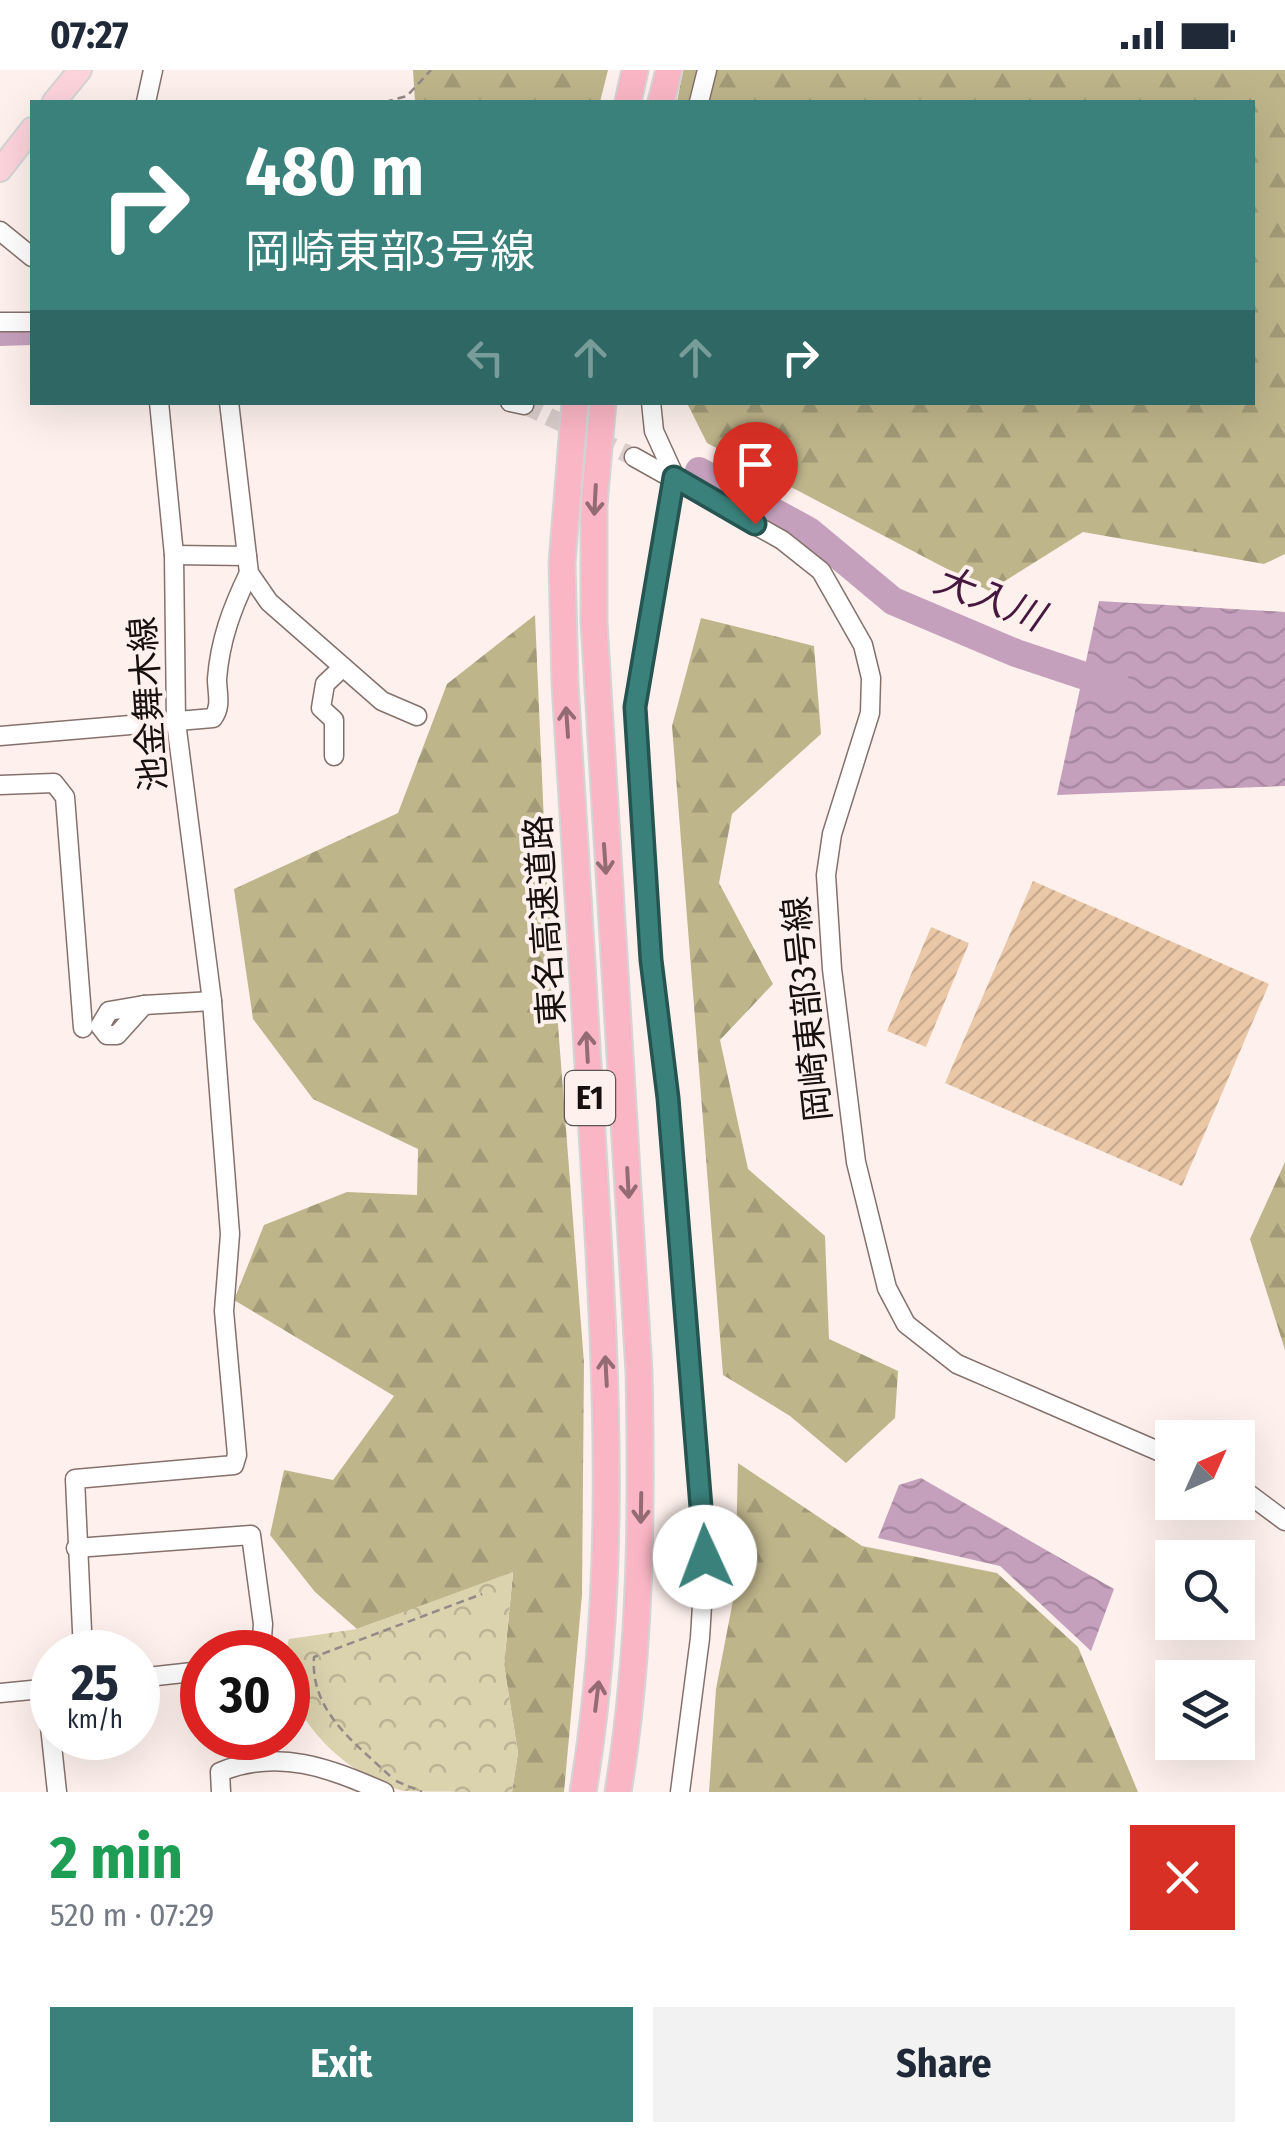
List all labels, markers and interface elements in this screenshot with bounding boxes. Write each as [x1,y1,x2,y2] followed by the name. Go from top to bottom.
[50,12,129,58] text: 07:27
[245,130,424,214] text: 480 m
[80,140,210,270] icon: right
[245,225,535,279] text: 岡崎東部3号線
[458,330,513,385] icon: left
[563,330,618,385] icon: ahead
[668,330,723,385] icon: ahead
[773,330,828,385] icon: right
[713,422,798,525] pin
[728,437,783,492] icon: arrive
[585,483,604,515] one-way arrow
[928,556,1054,641] water label: 大入川
[121,615,175,793] street label: 池金舞木線
[557,707,576,739] one-way arrow
[517,814,573,1026] street label: 東名高速道路
[596,843,615,875] one-way arrow
[774,895,840,1123] street label: 岡崎東部3号線
[577,1031,596,1063] one-way arrow
[565,1071,615,1125] road number: E1
[619,1167,638,1199] one-way arrow
[596,1356,615,1388] one-way arrow
[1155,1420,1255,1520] north arrow
[1155,1420,1255,1760] map controls
[632,1492,651,1524] one-way arrow
[653,1505,757,1609] position arrow
[1155,1540,1255,1640] button: search
[180,1630,310,1760] speed limit sign: 30
[71,1653,119,1713] text: 25
[1155,1660,1255,1760] button: layers
[588,1680,607,1712] one-way arrow
[67,1705,123,1735] text: km/h
[50,1822,183,1894] text: 2 min
[1130,1825,1235,1930] button: close
[50,1896,214,1934] text: 520 m · 07:29
[50,2007,633,2122] button: Exit
[653,2007,1235,2122] button: Share

